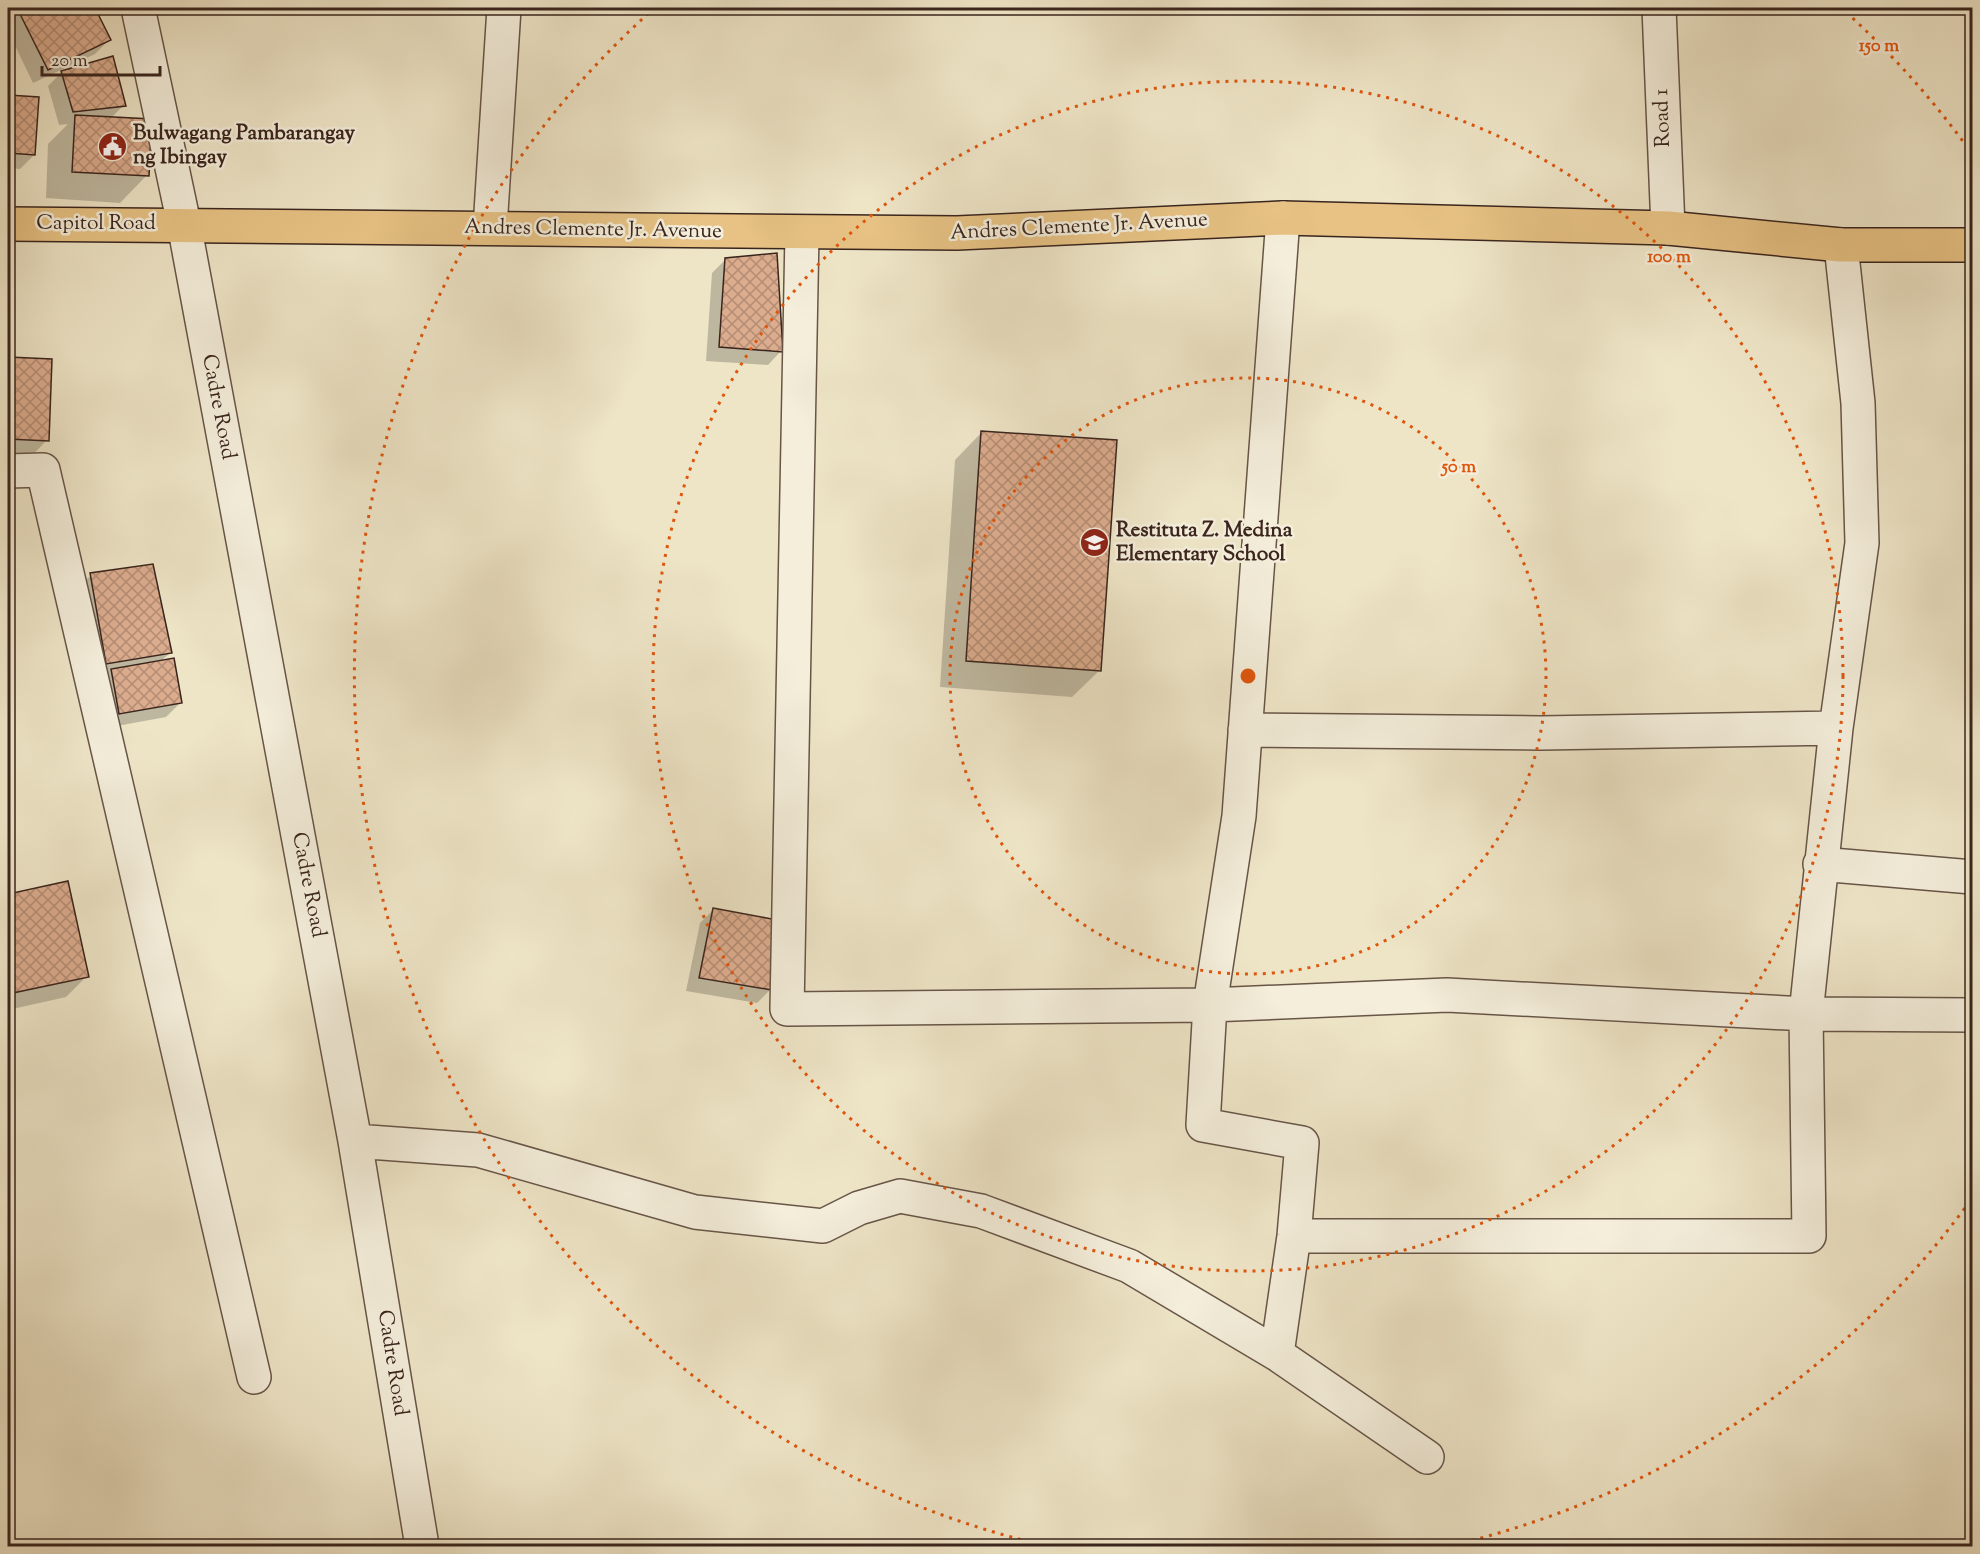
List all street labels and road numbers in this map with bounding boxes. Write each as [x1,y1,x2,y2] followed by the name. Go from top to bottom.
[1647,88,1679,148] street label: Road 1
[949,205,1209,249] street label: Andres Clemente Jr. Avenue
[36,209,156,239] street label: Capitol Road
[464,213,722,247] street label: Andres Clemente Jr. Avenue
[193,352,243,463] street label: Cadre Road
[283,830,333,941] street label: Cadre Road
[369,1308,415,1418] street label: Cadre Road

